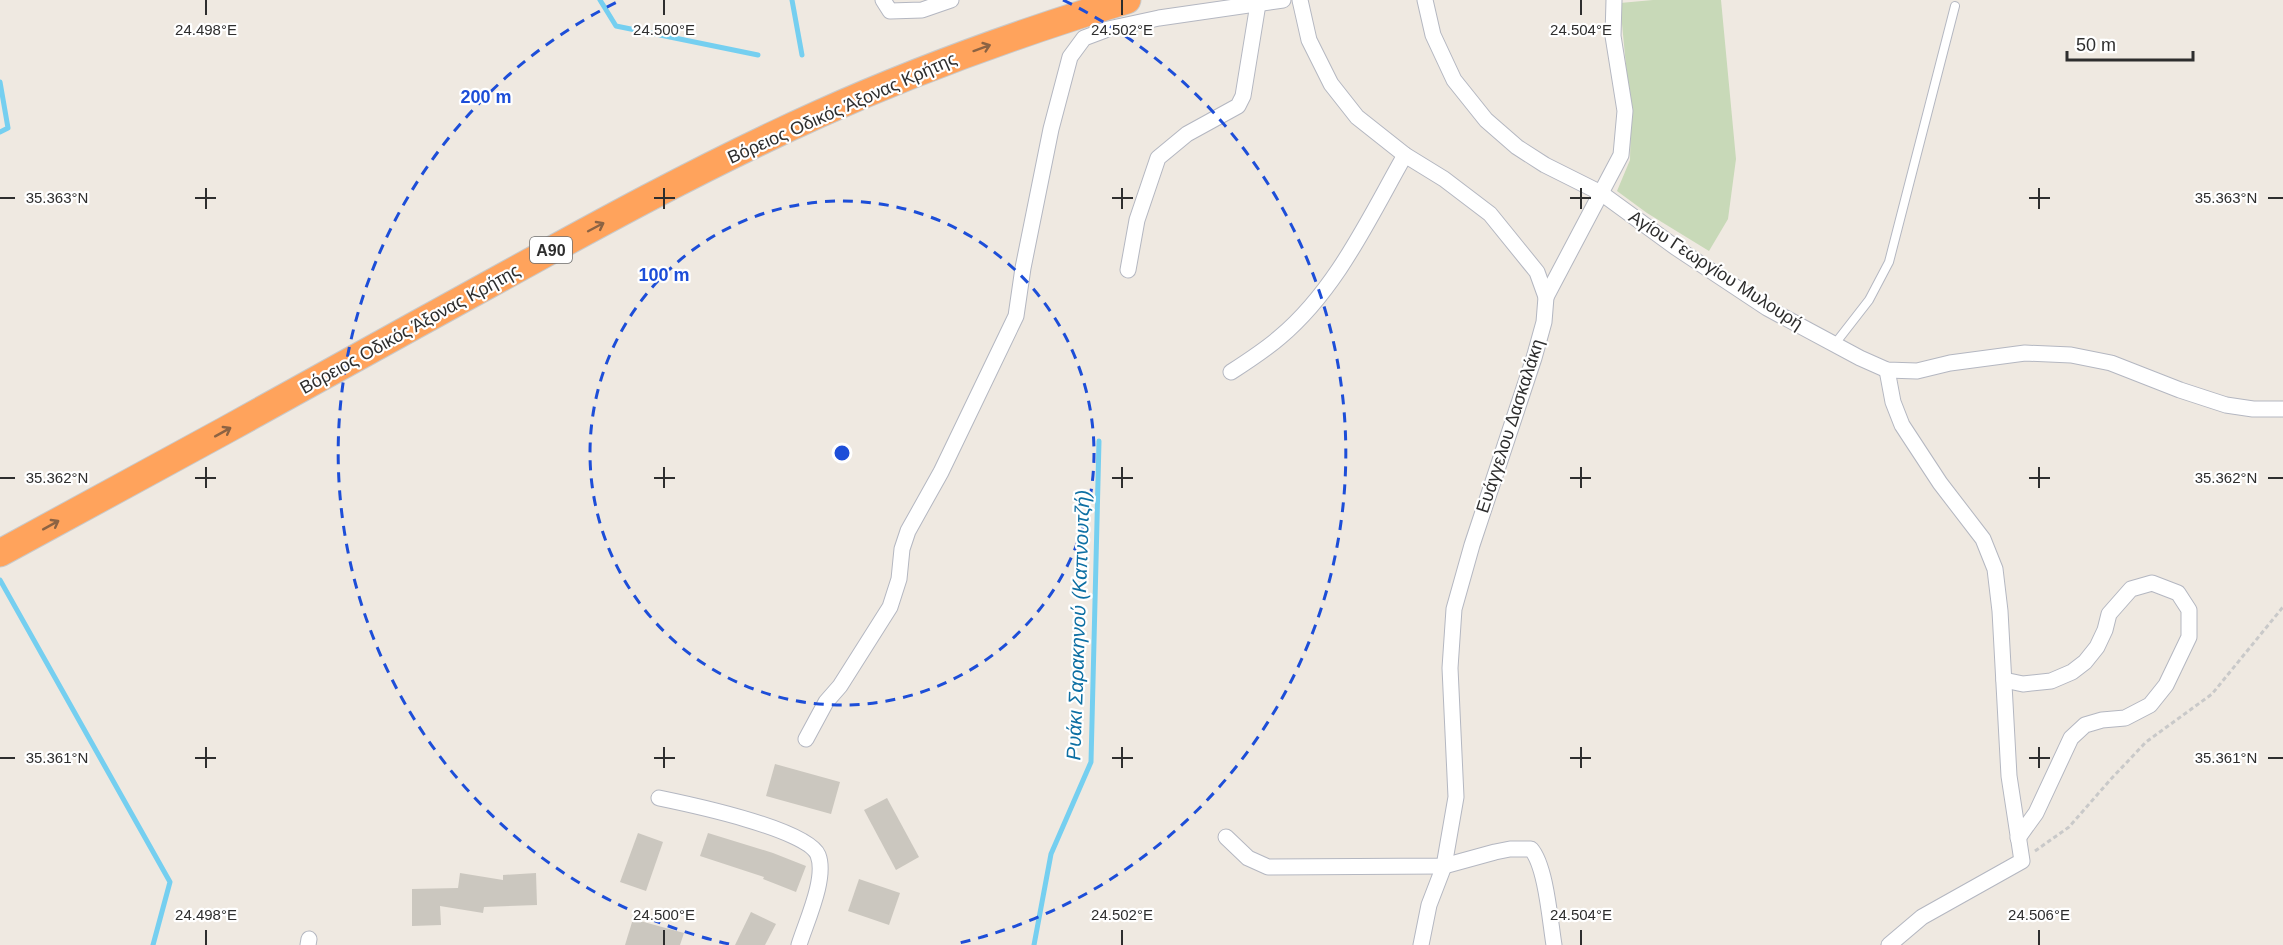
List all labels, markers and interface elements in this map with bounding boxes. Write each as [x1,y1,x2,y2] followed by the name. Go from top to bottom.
[175,21,237,38] text: 24.498°E
[633,21,695,38] text: 24.500°E
[1091,21,1153,38] text: 24.502°E
[1550,21,1612,38] text: 24.504°E
[2067,24,2193,62] scale bar
[2076,35,2116,55] text: 50 m
[972,42,991,53] one-way arrow
[725,48,960,168] street label: Βόρειος Οδικός Άξονας Κρήτης
[460,87,512,107] text: 200 m
[26,189,88,206] text: 35.363°N
[2195,189,2257,206] text: 35.363°N
[1625,206,1807,334] street label: Αγίου Γεωργίου Μυλουρή
[587,220,605,232] one-way arrow
[530,237,572,263] road number: Α90
[297,260,524,398] street label: Βόρειος Οδικός Άξονας Κρήτης
[638,265,690,285] text: 100 m
[1472,336,1548,516] street label: Ευάγγελου Δασκαλάκη
[213,426,231,437] one-way arrow
[832,443,852,463] centre of rings
[26,469,88,486] text: 35.362°N
[2195,469,2257,486] text: 35.362°N
[1062,489,1094,761] water label: Ρυάκι Σαρακηνού (Καπνουτζή)
[42,519,60,530] one-way arrow
[26,749,88,766] text: 35.361°N
[2195,749,2257,766] text: 35.361°N
[175,906,237,923] text: 24.498°E
[633,906,695,923] text: 24.500°E
[1091,906,1153,923] text: 24.502°E
[1550,906,1612,923] text: 24.504°E
[2008,906,2070,923] text: 24.506°E

